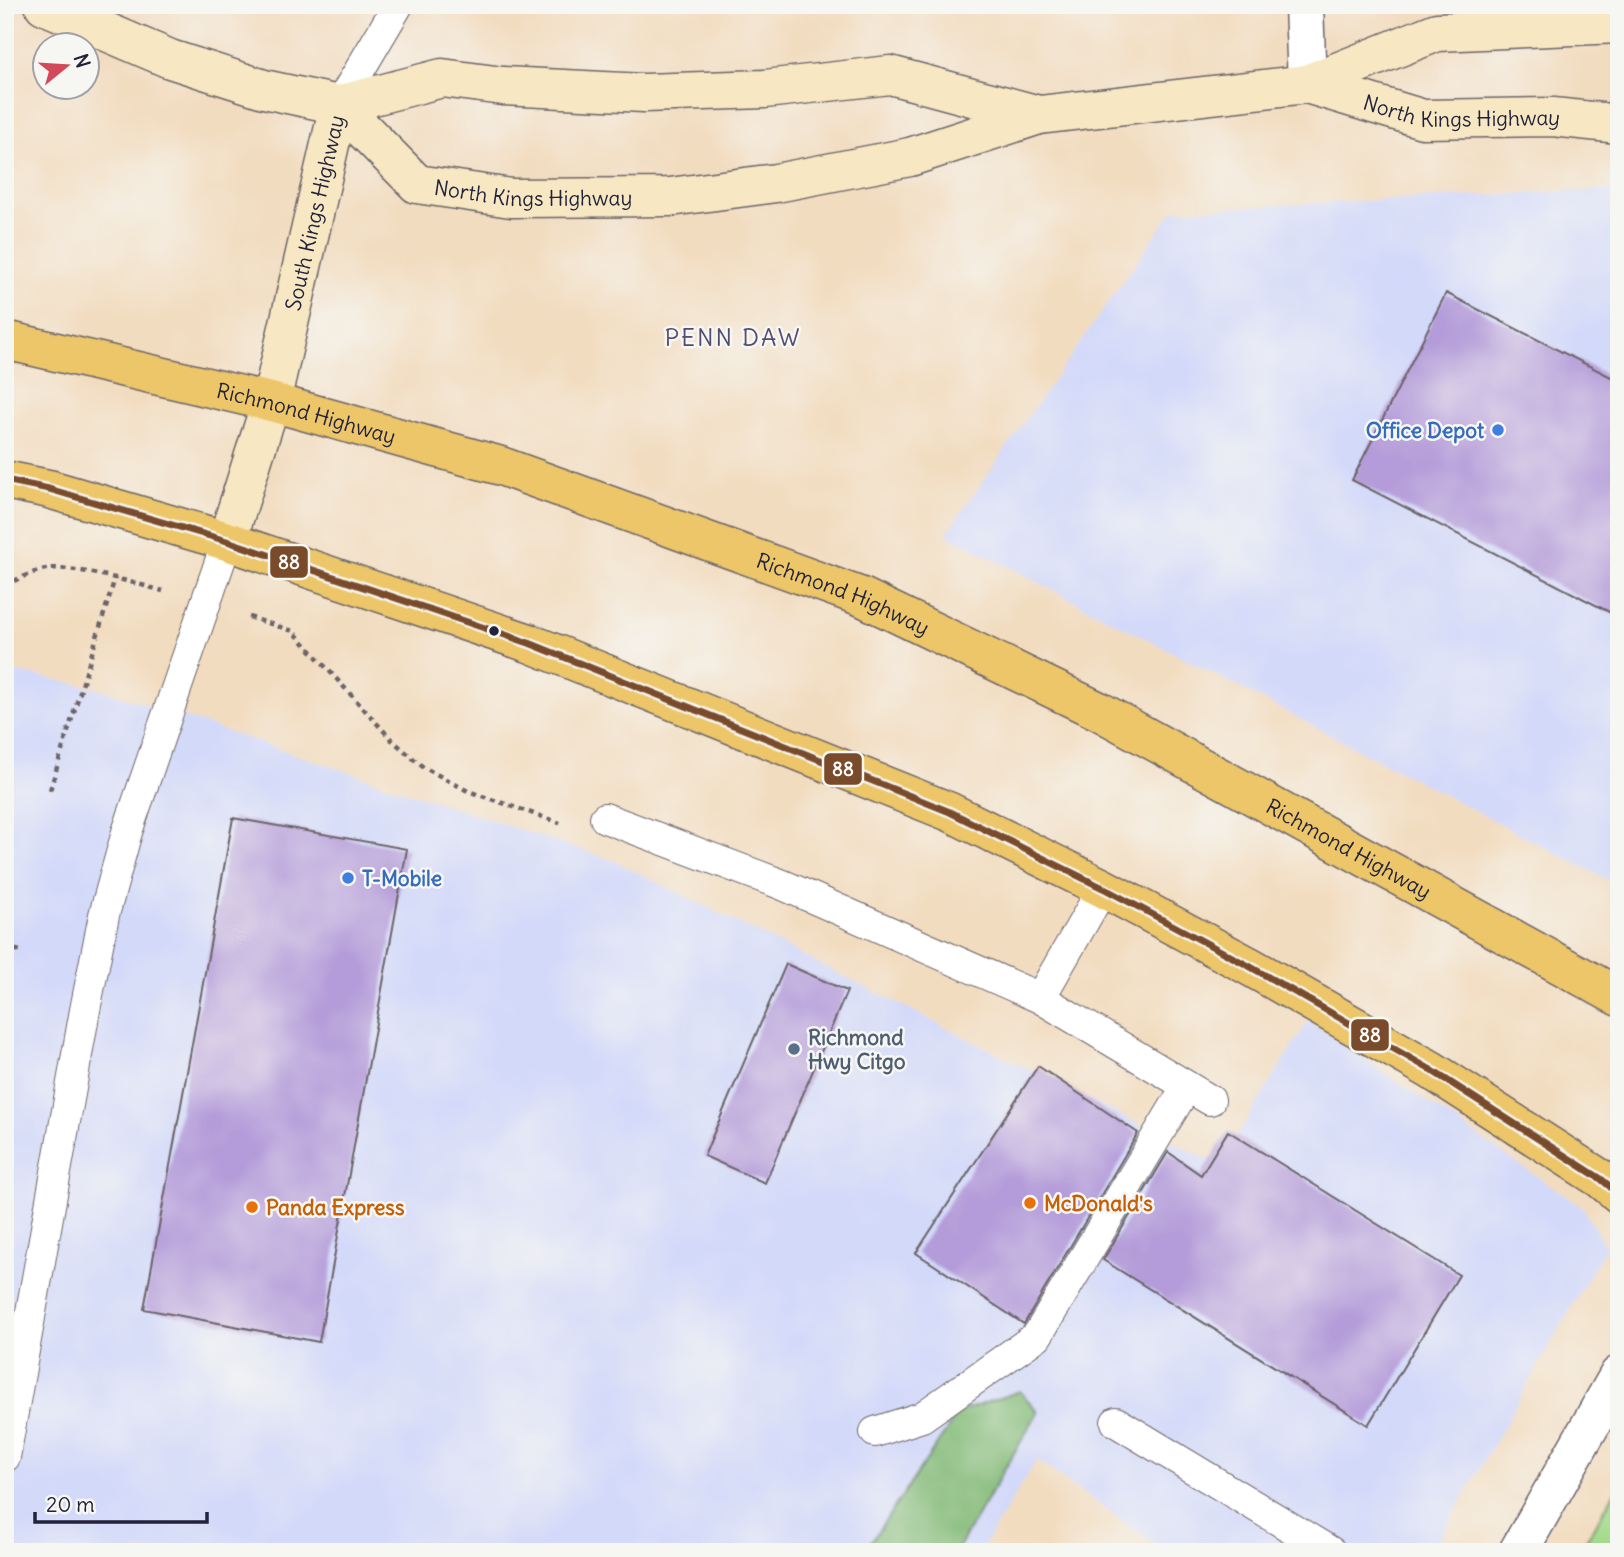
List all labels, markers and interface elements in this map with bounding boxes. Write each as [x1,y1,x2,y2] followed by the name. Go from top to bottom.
[32,32,102,102] north arrow
[69,51,96,71] text: N
[1360,88,1562,133] street label: North Kings Highway
[279,112,350,313] street label: South Kings Highway
[432,173,632,212] street label: North Kings Highway
[664,322,802,352] district label: PENN DAW
[214,376,399,450] street label: Richmond Highway
[1366,417,1485,444] place label: Office Depot
[1490,422,1506,438] marker: Office Depot
[269,545,309,579] line badge: 88
[753,546,934,641] street label: Richmond Highway
[278,550,300,574] text: 88
[487,624,501,638] unlabelled marker
[823,752,863,786] line badge: 88
[832,757,854,781] text: 88
[1261,792,1436,905] street label: Richmond Highway
[362,865,442,892] place label: T-Mobile
[340,870,356,886] marker: T-Mobile
[1350,1018,1390,1052] line badge: 88
[1359,1023,1381,1047] text: 88
[808,1024,906,1075] place label: Richmond Hwy Citgo
[786,1041,802,1057] marker: Richmond Hwy Citgo
[1044,1190,1153,1217] place label: McDonald's
[266,1194,405,1221] place label: Panda Express
[1022,1195,1038,1211] marker: McDonald's
[244,1199,260,1215] marker: Panda Express
[35,1480,206,1524] scale bar
[46,1491,95,1518] text: 20 m

